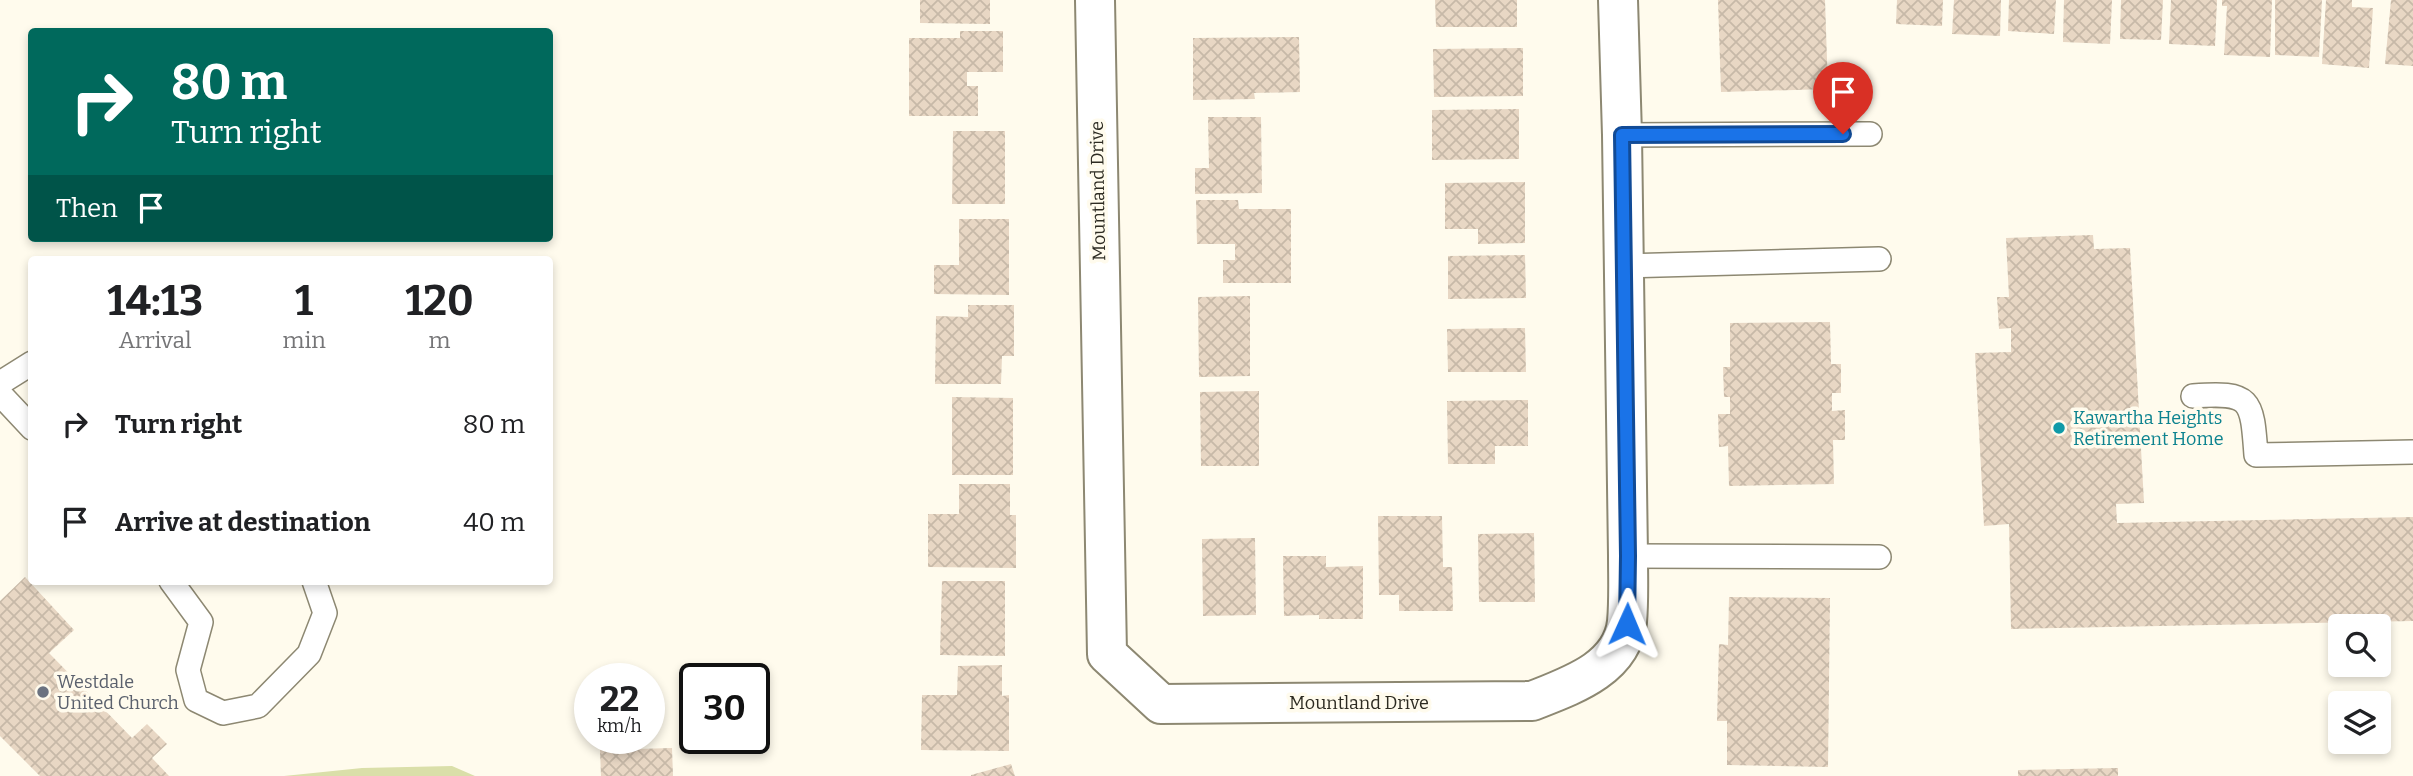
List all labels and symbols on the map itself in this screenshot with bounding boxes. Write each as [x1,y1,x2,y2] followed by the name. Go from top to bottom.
[1813,62,1873,134] pin
[1086,121,1110,261] street label: Mountland Drive
[2073,407,2224,450] place label: Kawartha Heights Retirement Home
[2051,420,2067,436] marker: Kawartha Heights Retirement Home
[1590,587,1664,661] position arrow
[679,663,770,754] speed limit sign: 30
[57,671,179,714] place label: Westdale United Church
[35,684,51,700] marker: Westdale United Church
[1289,692,1429,714] street label: Mountland Drive

